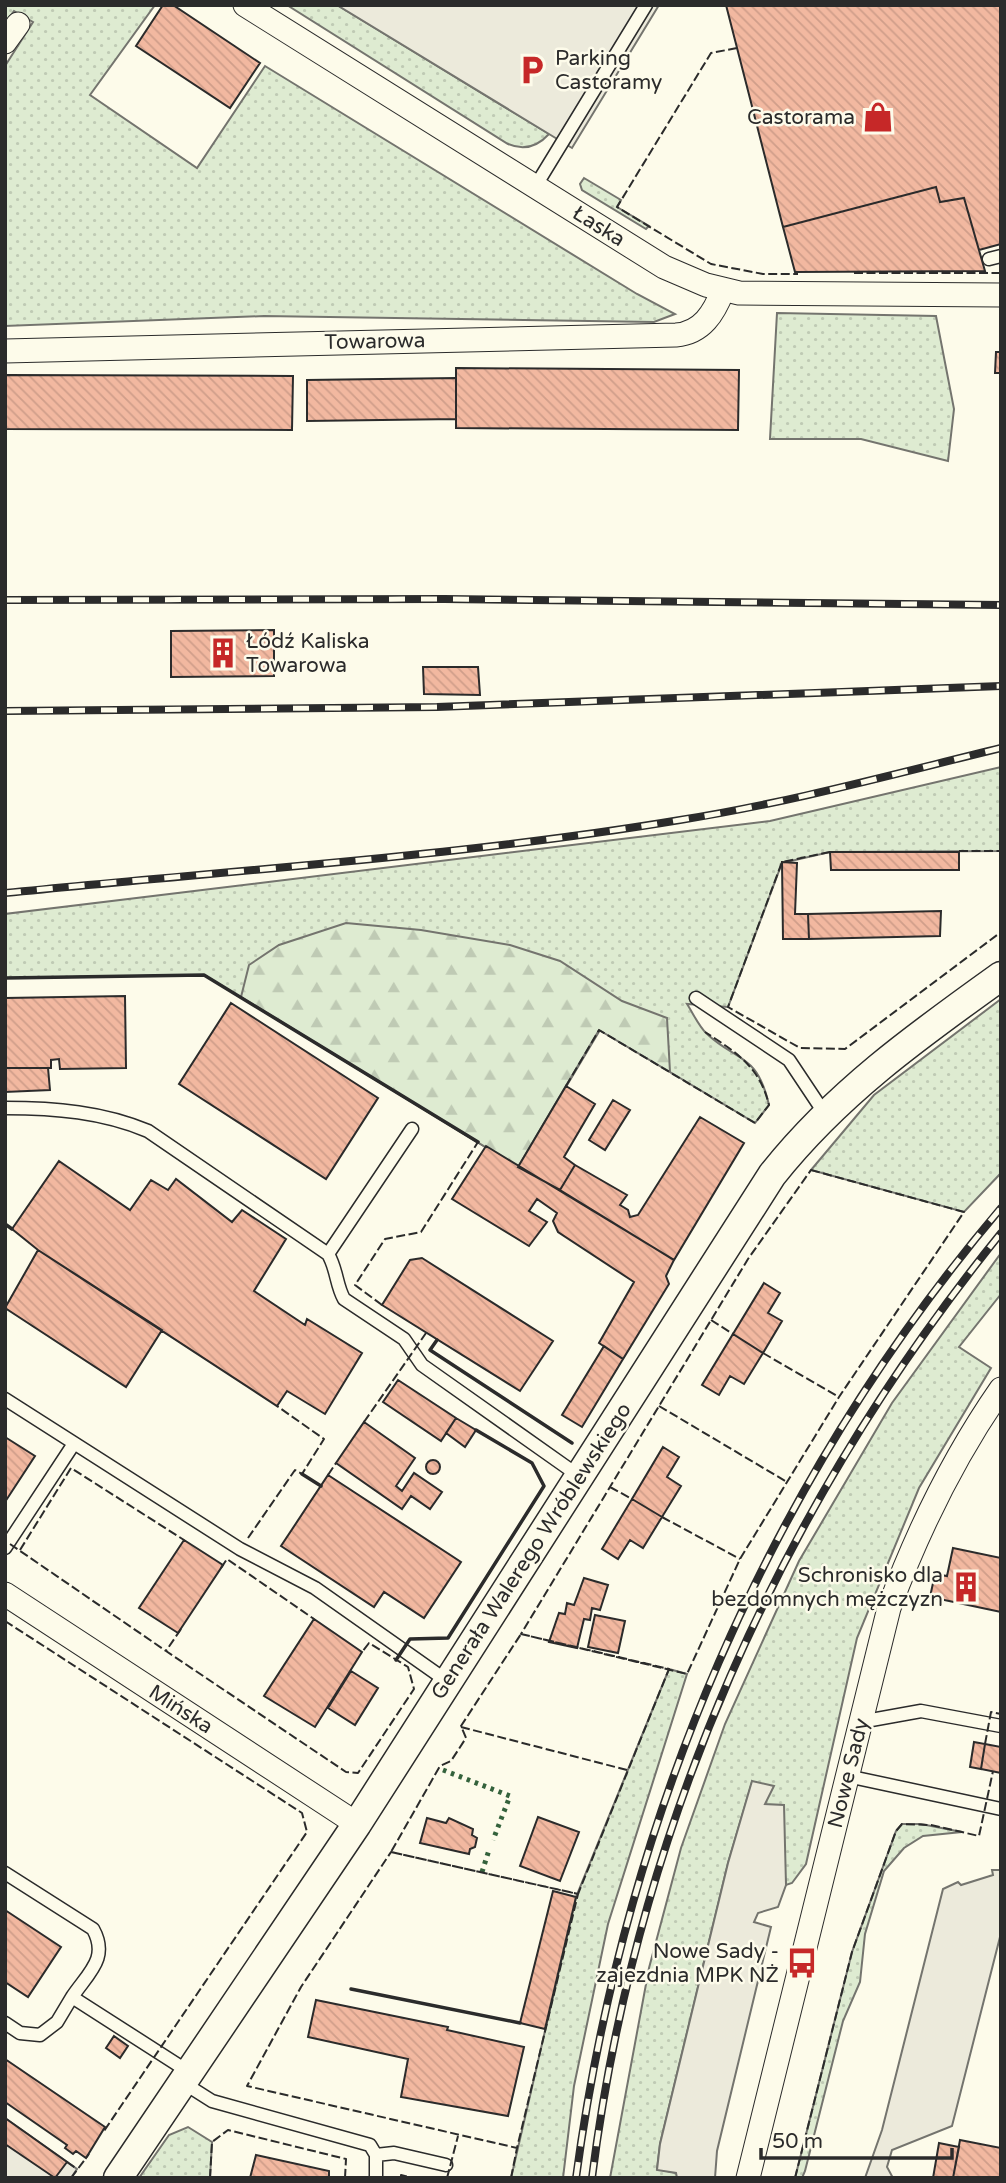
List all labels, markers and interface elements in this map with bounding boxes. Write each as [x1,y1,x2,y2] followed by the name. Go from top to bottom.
[555,46,662,95] place label: Parking Castoramy
[515,53,549,87] parking icon: Parking Castoramy
[861,100,895,134] shop icon: Castorama
[747,105,855,130] place label: Castorama
[568,201,630,252] street label: Łaska
[324,328,426,355] street label: Towarowa
[246,629,370,678] place label: Łódź Kaliska Towarowa
[206,636,240,670] building icon: Łódź Kaliska Towarowa
[426,1398,637,1704] street label: Generała Walerego Wróblewskiego
[711,1563,943,1612] place label: Schronisko dla bezdomnych mężczyzn
[949,1570,983,1604] building icon: Schronisko dla bezdomnych mężczyzn
[144,1680,217,1739] street label: Mińska
[823,1716,874,1831] street label: Nowe Sady
[596,1939,779,1988] place label: Nowe Sady - zajezdnia MPK NŻ
[785,1946,819,1980] bus stop icon: Nowe Sady - zajezdnia MPK NŻ
[761,2116,952,2160] scale bar
[772,2129,823,2154] text: 50 m

